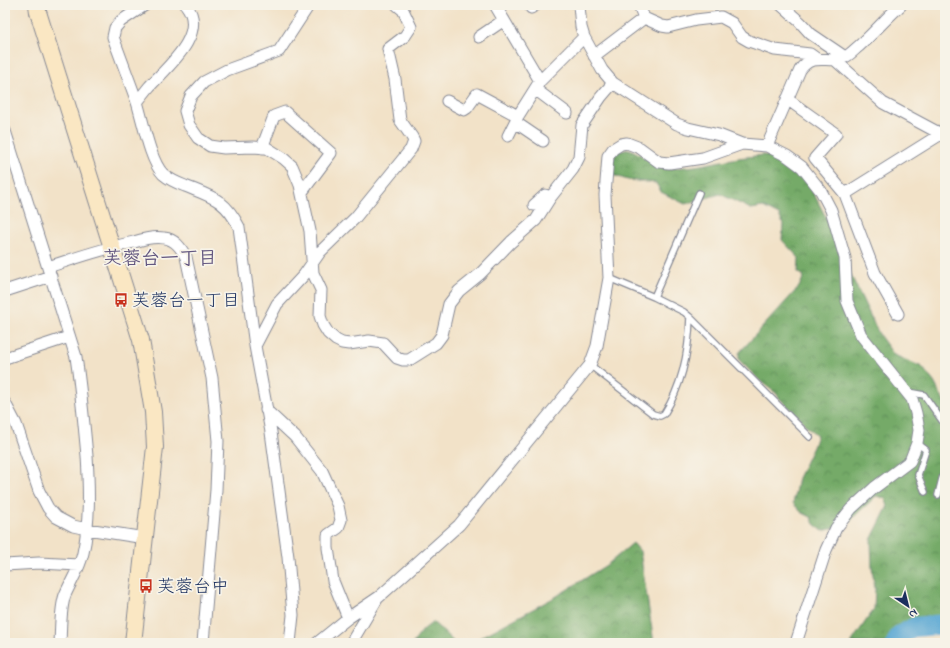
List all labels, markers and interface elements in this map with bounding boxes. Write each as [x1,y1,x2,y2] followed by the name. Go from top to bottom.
[103,246,217,273] district label: 芙蓉台一丁目
[132,289,240,315] place label: 芙蓉台一丁目
[113,292,129,308] bus stop icon: 芙蓉台一丁目
[157,575,229,601] place label: 芙蓉台中
[138,578,154,594] bus stop icon: 芙蓉台中
[888,586,928,626] north arrow
[906,605,921,622] text: N

